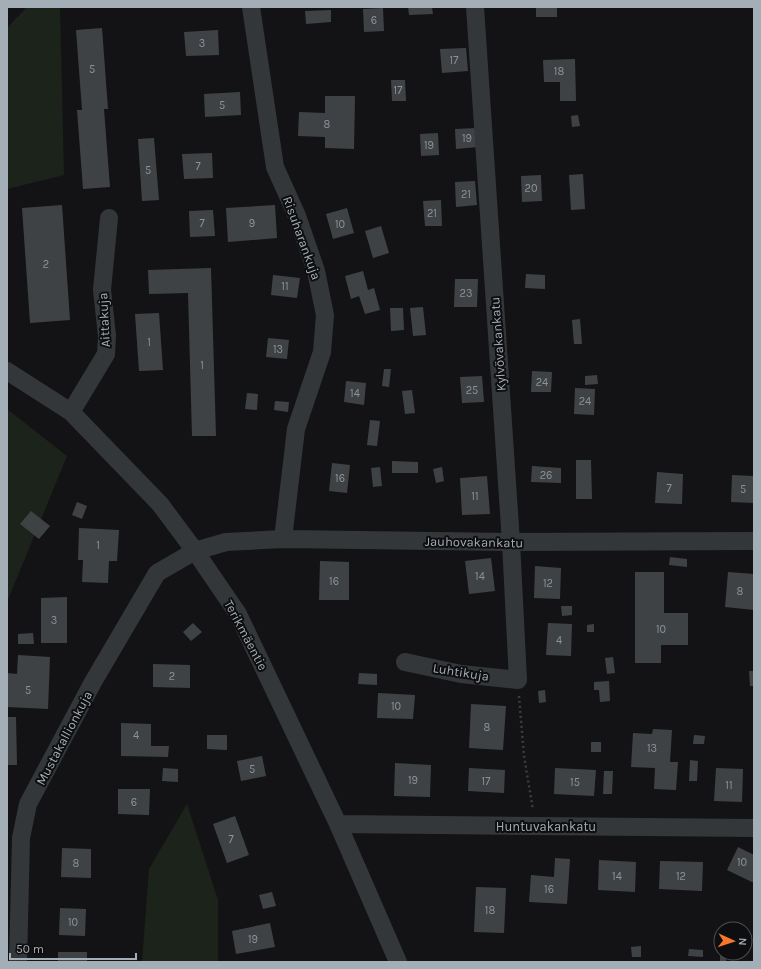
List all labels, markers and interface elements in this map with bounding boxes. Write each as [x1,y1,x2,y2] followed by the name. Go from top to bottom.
[371,14,377,27] house number: 6
[199,37,205,50] house number: 3
[450,54,458,67] house number: 17
[89,63,95,76] house number: 5
[554,65,564,78] house number: 18
[394,84,402,97] house number: 17
[219,99,225,112] house number: 5
[324,118,331,131] house number: 8
[462,132,472,145] house number: 19
[424,139,434,152] house number: 19
[195,160,201,173] house number: 7
[145,164,151,177] house number: 5
[525,182,537,195] house number: 20
[461,188,471,201] house number: 21
[280,194,324,282] street label: Risuharankuja
[427,207,437,220] house number: 21
[199,217,205,230] house number: 7
[249,217,255,230] house number: 9
[335,218,345,231] house number: 10
[43,258,49,271] house number: 2
[281,280,289,293] house number: 11
[460,287,472,300] house number: 23
[95,292,113,348] street label: Aittakuja
[487,296,509,392] street label: Kylvövakankatu
[147,336,151,349] house number: 1
[273,343,283,356] house number: 13
[200,359,204,372] house number: 1
[536,376,548,389] house number: 24
[466,384,478,397] house number: 25
[350,387,360,400] house number: 14
[579,395,591,408] house number: 24
[540,469,552,482] house number: 26
[335,472,345,485] house number: 16
[666,482,672,495] house number: 7
[740,483,746,496] house number: 5
[471,490,479,503] house number: 11
[425,534,523,550] street label: Jauhovakankatu
[96,539,100,552] house number: 1
[475,570,485,583] house number: 14
[329,575,339,588] house number: 16
[543,577,553,590] house number: 12
[737,585,744,598] house number: 8
[221,597,271,673] street label: Terikmäentie
[51,614,57,627] house number: 3
[656,623,666,636] house number: 10
[556,634,562,647] house number: 4
[432,660,490,684] street label: Luhtikuja
[169,670,175,683] house number: 2
[25,684,31,697] house number: 5
[33,688,95,788] street label: Mustakallionkuja
[391,700,401,713] house number: 10
[484,721,491,734] house number: 8
[133,729,139,742] house number: 4
[647,742,657,755] house number: 13
[249,763,255,776] house number: 5
[408,774,418,787] house number: 19
[482,775,490,788] house number: 17
[570,776,580,789] house number: 15
[725,779,733,792] house number: 11
[131,796,137,809] house number: 6
[496,819,596,834] street label: Huntuvakankatu
[228,833,234,846] house number: 7
[737,856,747,869] house number: 10
[73,857,80,870] house number: 8
[612,870,622,883] house number: 14
[676,870,686,883] house number: 12
[544,883,554,896] house number: 16
[485,904,495,917] house number: 18
[68,916,78,929] house number: 10
[713,921,753,961] north arrow
[248,933,258,946] house number: 19
[10,935,136,961] scale bar
[736,937,749,946] text: N
[16,942,44,956] text: 50 m

